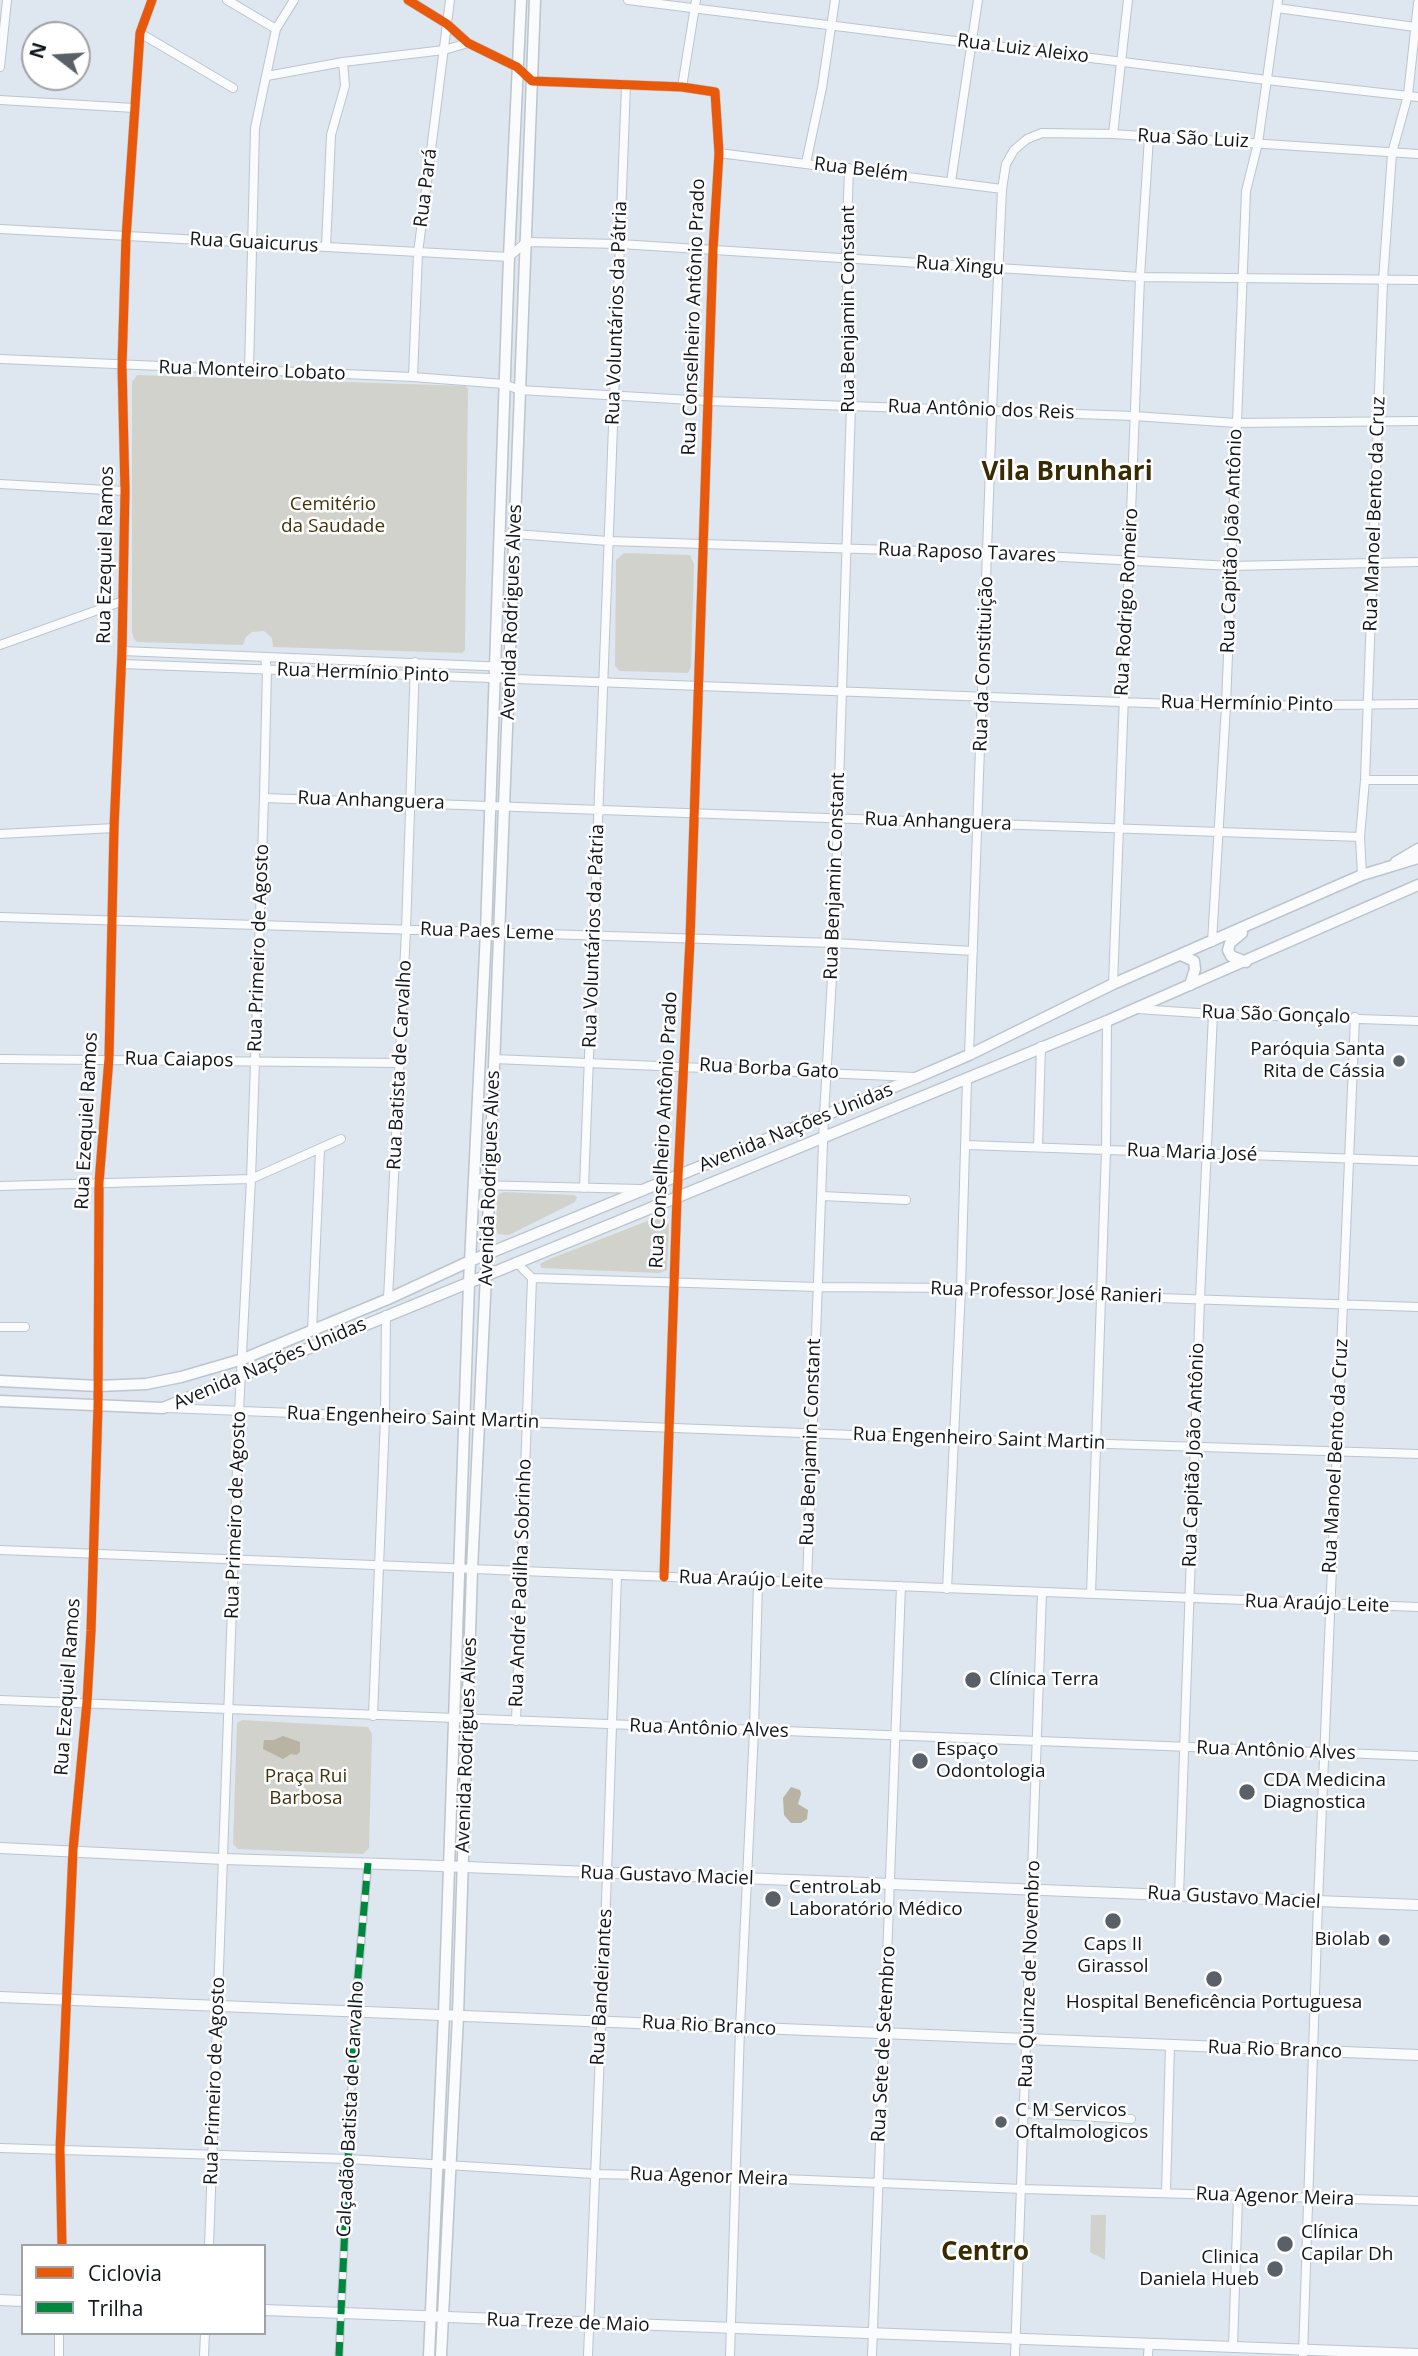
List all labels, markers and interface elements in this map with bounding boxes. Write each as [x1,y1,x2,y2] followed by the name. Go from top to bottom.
[21,21,91,91] north arrow
[956,30,1090,68] street label: Rua Luiz Aleixo
[23,39,53,62] text: N
[1137,125,1249,153] street label: Rua São Luiz
[410,147,442,229] street label: Rua Pará
[813,153,909,187] street label: Rua Belém
[678,178,710,456] street label: Rua Conselheiro Antônio Prado
[602,201,632,425] street label: Rua Voluntários da Pátria
[838,205,860,413] street label: Rua Benjamin Constant
[189,228,319,258] street label: Rua Guaicurus
[915,252,1005,280] street label: Rua Xingu
[158,356,346,386] street label: Rua Monteiro Lobato
[887,395,1075,425] street label: Rua Antônio dos Reis
[1360,396,1390,632] street label: Rua Manoel Bento da Cruz
[1217,428,1247,654] street label: Rua Capitão João Antônio
[981,457,1153,489] district label: Vila Brunhari
[93,466,119,644] street label: Rua Ezequiel Ramos
[281,494,385,538] park label: Cemitério da Saudade
[497,504,527,720] street label: Avenida Rodrigues Alves
[1111,507,1143,697] street label: Rua Rodrigo Romeiro
[878,538,1056,568] street label: Rua Raposo Tavares
[970,576,998,752] street label: Rua da Constituição
[276,659,450,687] street label: Rua Hermínio Pinto
[1161,691,1333,717] street label: Rua Hermínio Pinto
[820,772,850,980] street label: Rua Benjamin Constant
[297,787,445,815] street label: Rua Anhanguera
[864,808,1012,836] street label: Rua Anhanguera
[579,824,609,1048] street label: Rua Voluntários da Pátria
[244,844,274,1052] street label: Rua Primeiro de Agosto
[419,918,555,946] street label: Rua Paes Leme
[383,960,417,1170] street label: Rua Batista de Carvalho
[645,991,683,1269] street label: Rua Conselheiro Antônio Prado
[1201,1001,1351,1029] street label: Rua São Gonçalo
[71,1032,103,1210] street label: Rua Ezequiel Ramos
[1250,1039,1385,1083] place label: Paróquia Santa Rita de Cássia
[124,1048,234,1072] street label: Rua Caiapos
[1391,1053,1407,1069] marker: Paróquia Santa Rita de Cássia
[698,1054,840,1084] street label: Rua Borba Gato
[475,1070,505,1286] street label: Avenida Rodrigues Alves
[696,1079,896,1177] street label: Avenida Nações Unidas
[1126,1139,1258,1167] street label: Rua Maria José
[930,1278,1162,1308] street label: Rua Professor José Ranieri
[170,1313,370,1415] street label: Avenida Nações Unidas
[796,1338,826,1546] street label: Rua Benjamin Constant
[1318,1338,1354,1574] street label: Rua Manoel Bento da Cruz
[1179,1342,1209,1568] street label: Rua Capitão João Antônio
[286,1402,540,1434] street label: Rua Engenheiro Saint Martin
[221,1411,251,1619] street label: Rua Primeiro de Agosto
[852,1423,1106,1455] street label: Rua Engenheiro Saint Martin
[505,1458,537,1708] street label: Rua André Padilha Sobrinho
[678,1566,824,1594] street label: Rua Araújo Leite
[1244,1590,1390,1618] street label: Rua Araújo Leite
[50,1598,86,1776] street label: Rua Ezequiel Ramos
[452,1637,482,1853] street label: Avenida Rodrigues Alves
[989,1669,1099,1691] place label: Clínica Terra
[963,1670,983,1690] marker: Clínica Terra
[629,1715,789,1743] street label: Rua Antônio Alves
[1196,1737,1356,1765] street label: Rua Antônio Alves
[936,1739,1046,1783] place label: Espaço Odontologia
[910,1751,930,1771] marker: Espaço Odontologia
[265,1766,347,1810] park label: Praça Rui Barbosa
[1263,1770,1386,1814] place label: CDA Medicina Diagnostica
[1237,1782,1257,1802] marker: CDA Medicina Diagnostica
[1015,1860,1045,2088] street label: Rua Quinze de Novembro
[580,1862,754,1890] street label: Rua Gustavo Maciel
[789,1877,963,1921] place label: CentroLab Laboratório Médico
[1147,1882,1321,1914] street label: Rua Gustavo Maciel
[763,1889,783,1909] marker: CentroLab Laboratório Médico
[587,1908,617,2066] street label: Rua Bandeirantes
[1103,1911,1123,1931] marker: Caps II Girassol
[1315,1929,1370,1951] place label: Biolab
[1376,1932,1392,1948] marker: Biolab
[1077,1934,1149,1978] place label: Caps II Girassol
[867,1945,901,2143] street label: Rua Sete de Setembro
[1204,1969,1224,1989] marker: Hospital Beneficência Portuguesa
[200,1977,230,2185] street label: Rua Primeiro de Agosto
[333,1980,369,2238] street label: Calçadão Batista de Carvalho
[1066,1992,1362,2014] place label: Hospital Beneficência Portuguesa
[641,2011,777,2041] street label: Rua Rio Branco
[1207,2036,1343,2064] street label: Rua Rio Branco
[1015,2100,1148,2144] place label: C M Servicos Oftalmologicos
[993,2114,1009,2130] marker: C M Servicos Oftalmologicos
[629,2163,789,2191] street label: Rua Agenor Meira
[1195,2183,1355,2211] street label: Rua Agenor Meira
[1301,2222,1393,2266] place label: Clínica Capilar Dh
[1275,2234,1295,2254] marker: Clínica Capilar Dh
[941,2237,1029,2269] district label: Centro
[21,2244,266,2335] legend
[1139,2247,1259,2291] place label: Clinica Daniela Hueb
[88,2259,162,2287] text: Ciclovia
[1265,2259,1285,2279] marker: Clinica Daniela Hueb
[88,2294,143,2322] text: Trilha
[486,2309,650,2337] street label: Rua Treze de Maio

